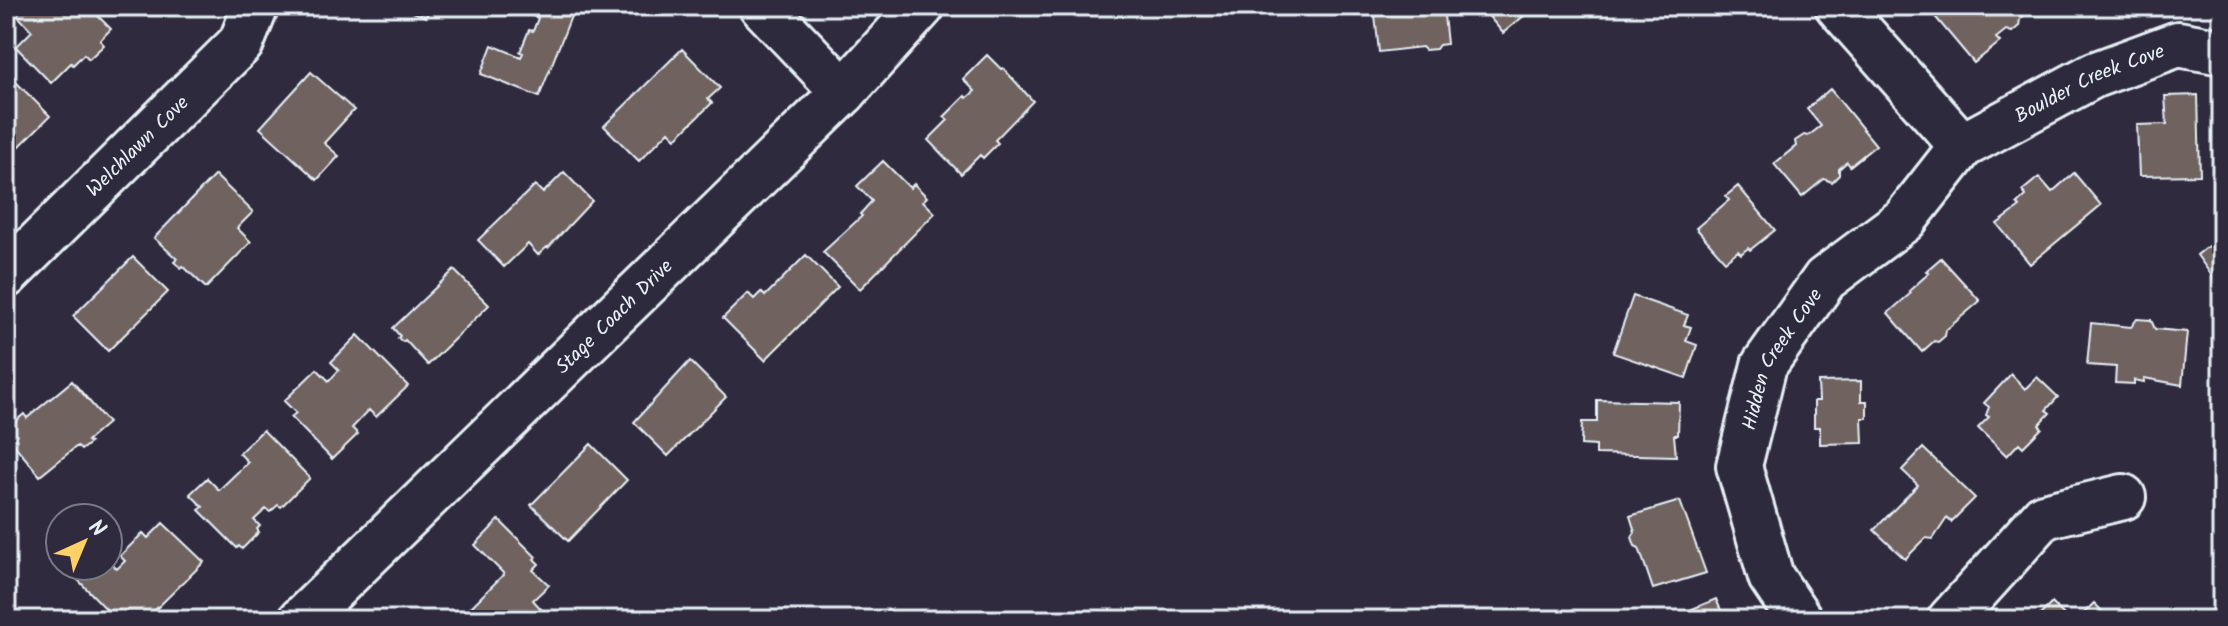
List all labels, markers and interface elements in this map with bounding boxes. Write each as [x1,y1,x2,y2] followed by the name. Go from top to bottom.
[2009,36,2170,133] street label: Boulder Creek Cove
[79,89,197,206] street label: Welchlawn Cove
[549,252,681,383] street label: Stage Coach Drive
[1734,282,1832,434] street label: Hidden Creek Cove
[44,502,124,582] north arrow
[79,512,113,547] text: N

